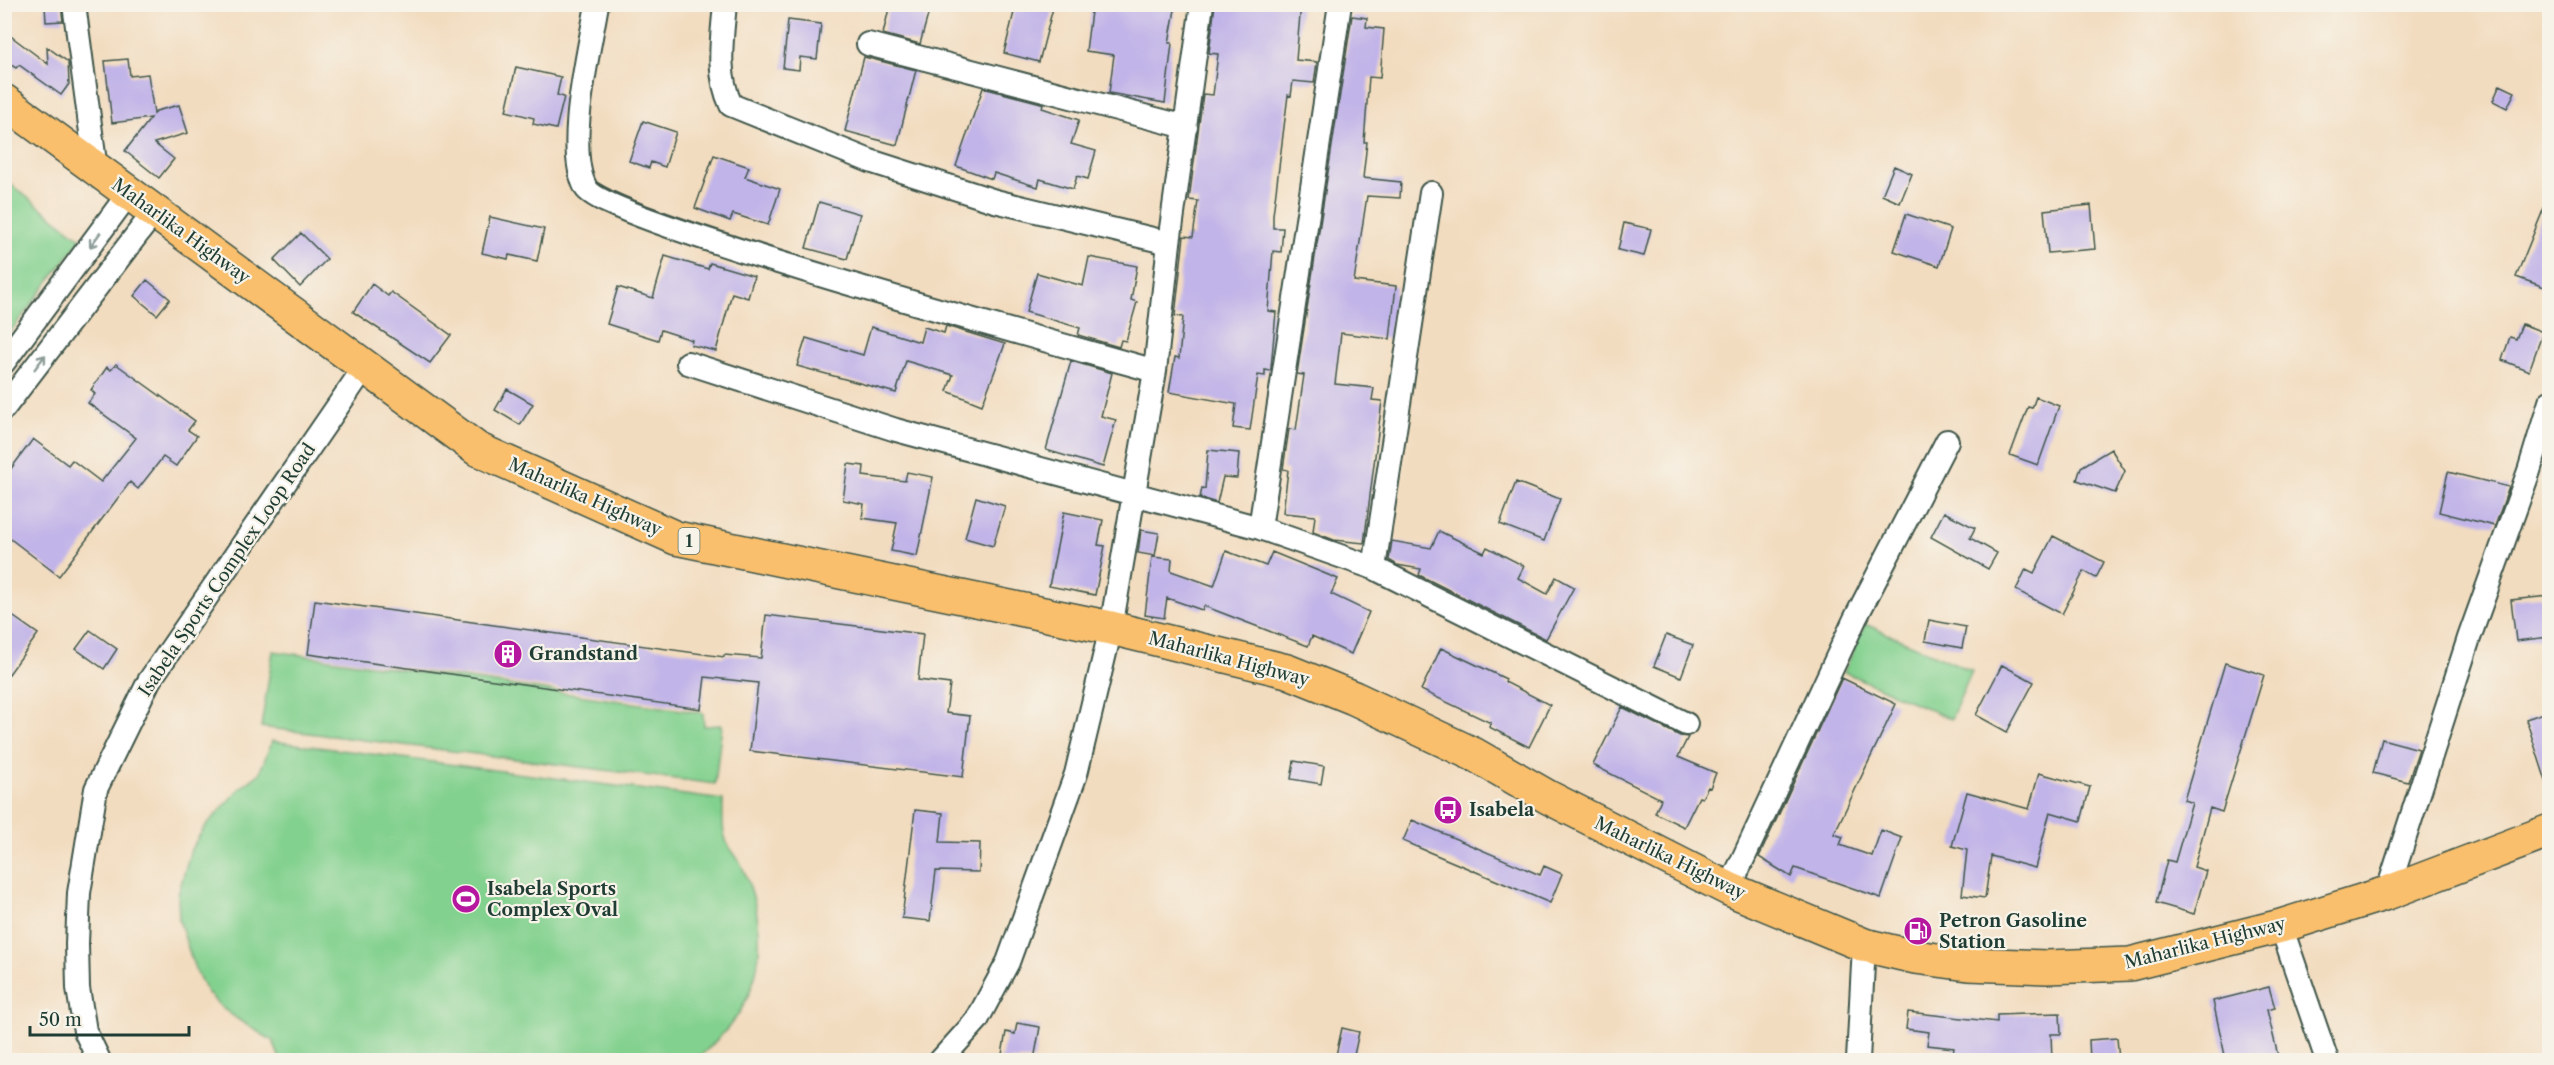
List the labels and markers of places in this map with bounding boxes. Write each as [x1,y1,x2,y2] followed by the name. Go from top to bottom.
[492,638,524,670] building icon: Grandstand
[529,643,638,665] place label: Grandstand
[1432,794,1464,826] bus stop icon: Isabela
[1469,799,1535,821] place label: Isabela
[487,878,618,921] place label: Isabela Sports Complex Oval
[450,883,482,915] sports icon: Isabela Sports Complex Oval
[1939,910,2087,953] place label: Petron Gasoline Station
[1902,915,1934,947] fuel station icon: Petron Gasoline Station

